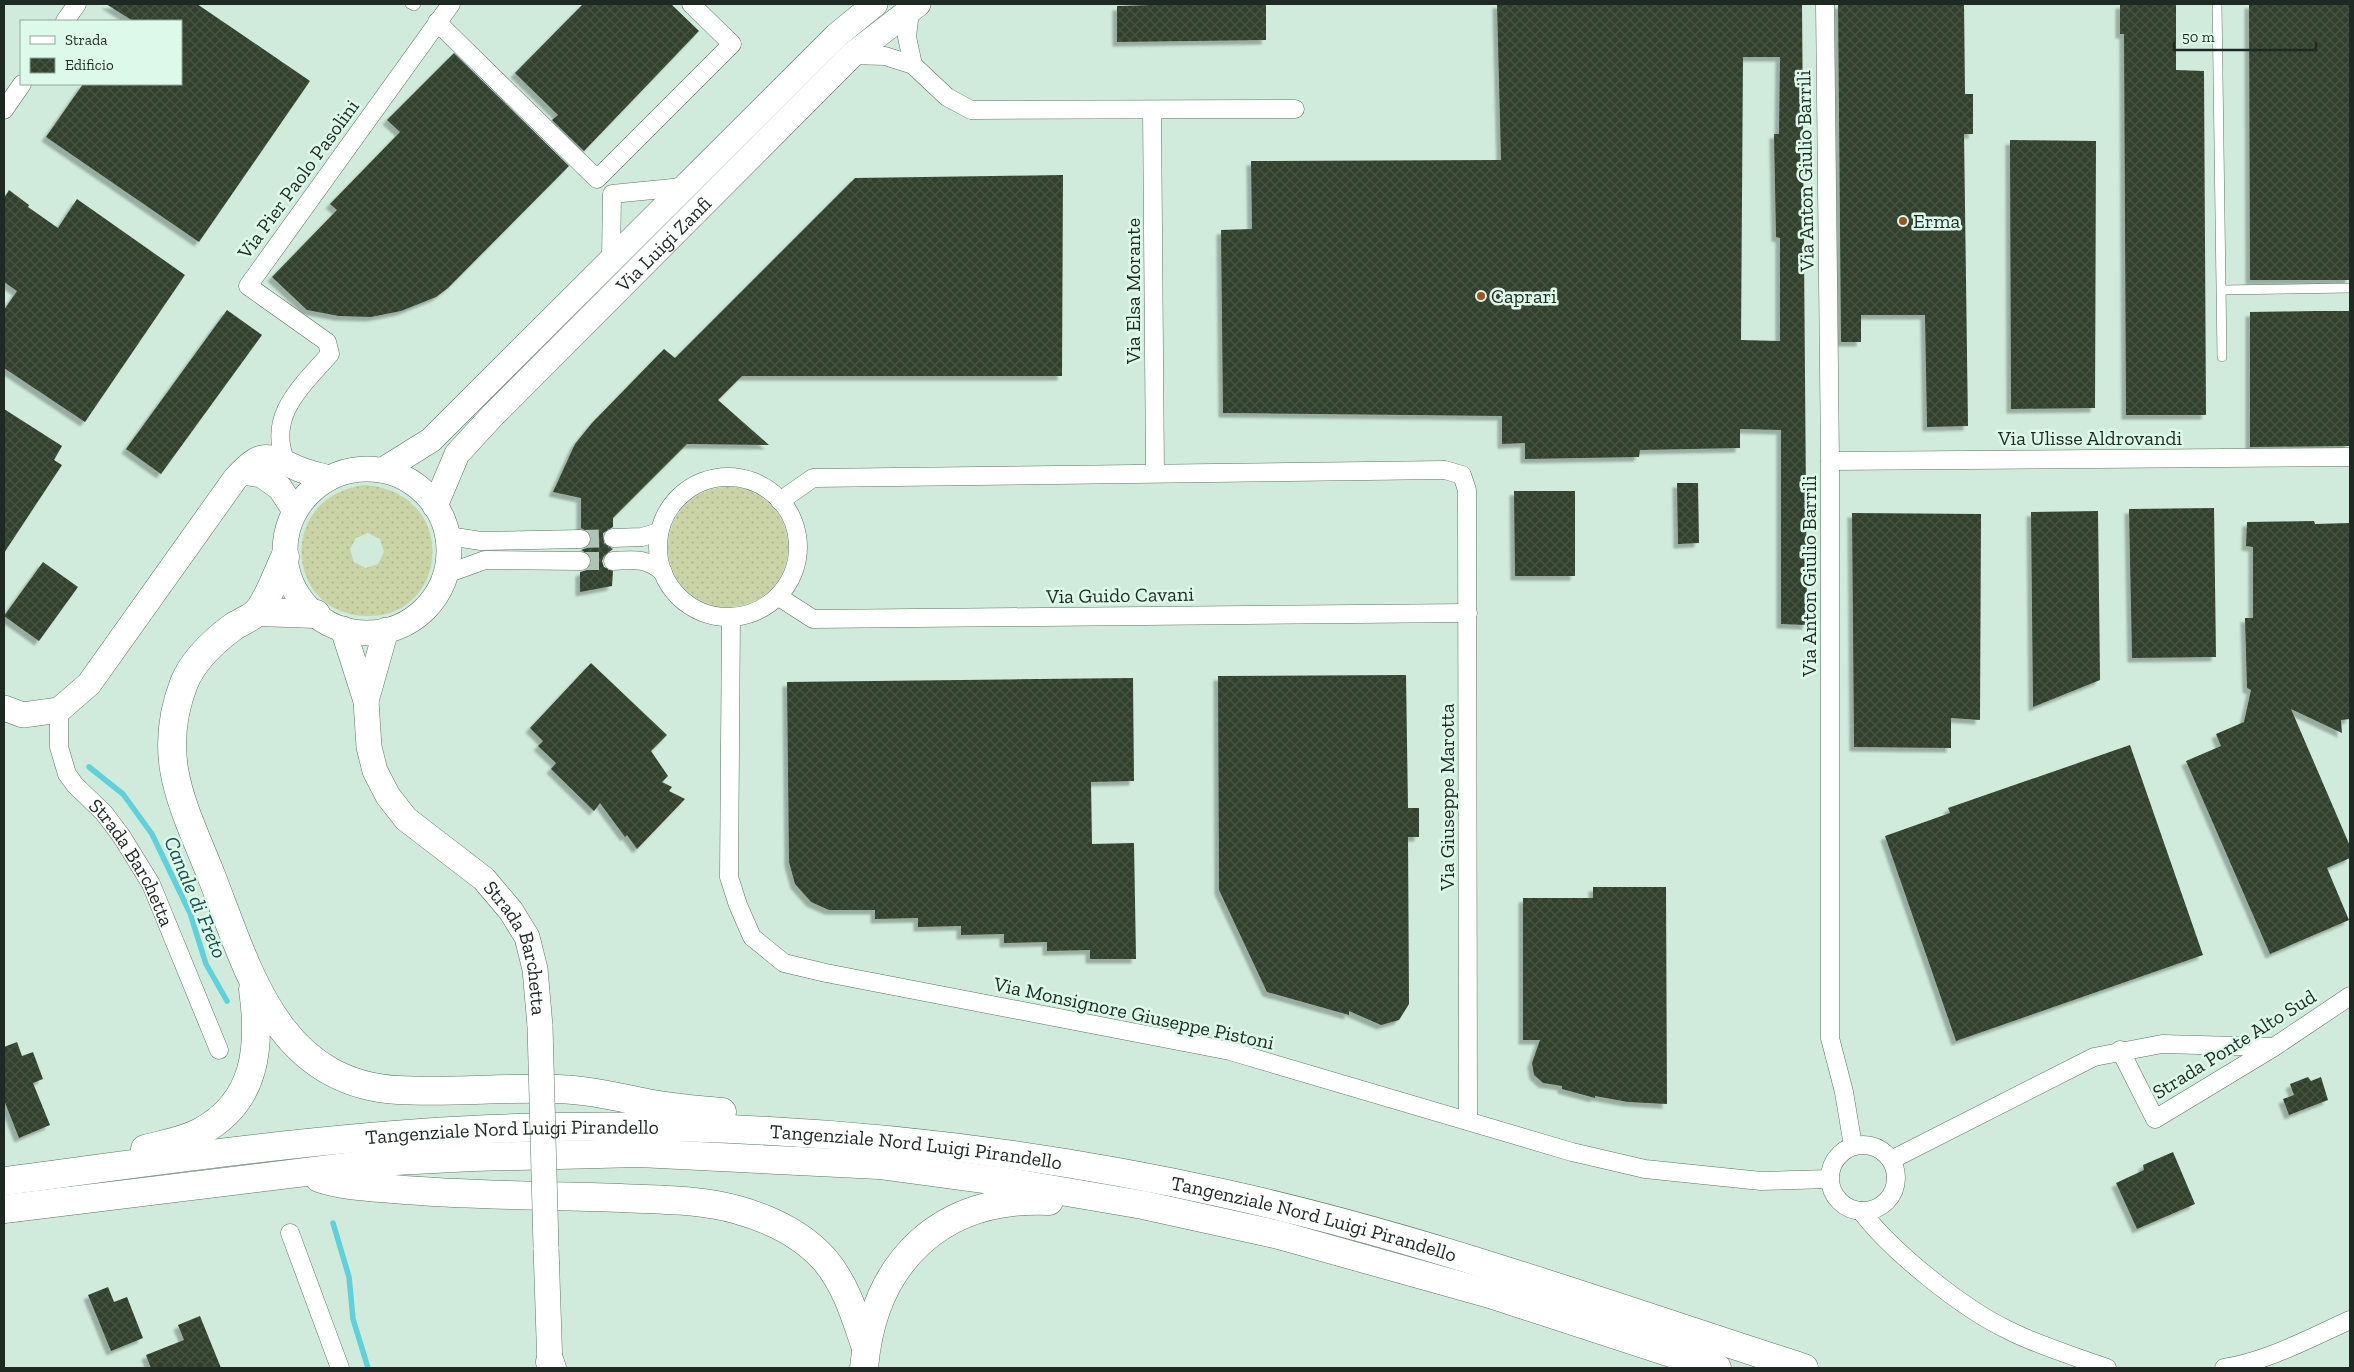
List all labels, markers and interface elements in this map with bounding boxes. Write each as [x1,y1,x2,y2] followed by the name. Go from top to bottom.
[20,20,182,85] legend
[2174,20,2316,52] scale bar
[2182,28,2215,46] text: 50 m
[65,31,108,49] text: Strada
[65,56,114,74] text: Edificio
[1791,70,1819,273] street label: Via Anton Giulio Barrili
[232,94,364,264] street label: Via Pier Paolo Pasolini
[610,191,716,298] street label: Via Luigi Zanfi
[1913,209,1960,233] place label: Erma
[1897,215,1909,227] marker: Erma
[1121,218,1145,365] street label: Via Elsa Morante
[1491,284,1557,308] place label: Caprari
[1475,290,1487,302] marker: Caprari
[1997,426,2182,450] street label: Via Ulisse Aldrovandi
[1797,475,1821,678] street label: Via Anton Giulio Barrili
[1045,582,1195,608] street label: Via Guido Cavani
[1435,703,1459,892] street label: Via Giuseppe Marotta
[84,793,179,930] street label: Strada Barchetta
[159,832,233,962] water label: Canale di Freto
[479,876,551,1017] street label: Strada Barchetta
[991,971,1277,1055] street label: Via Monsignore Giuseppe Pistoni
[2148,984,2320,1104] street label: Strada Ponte Alto Sud
[364,1115,659,1149] street label: Tangenziale Nord Luigi Pirandello
[769,1119,1064,1174] street label: Tangenziale Nord Luigi Pirandello
[1169,1171,1459,1267] street label: Tangenziale Nord Luigi Pirandello

